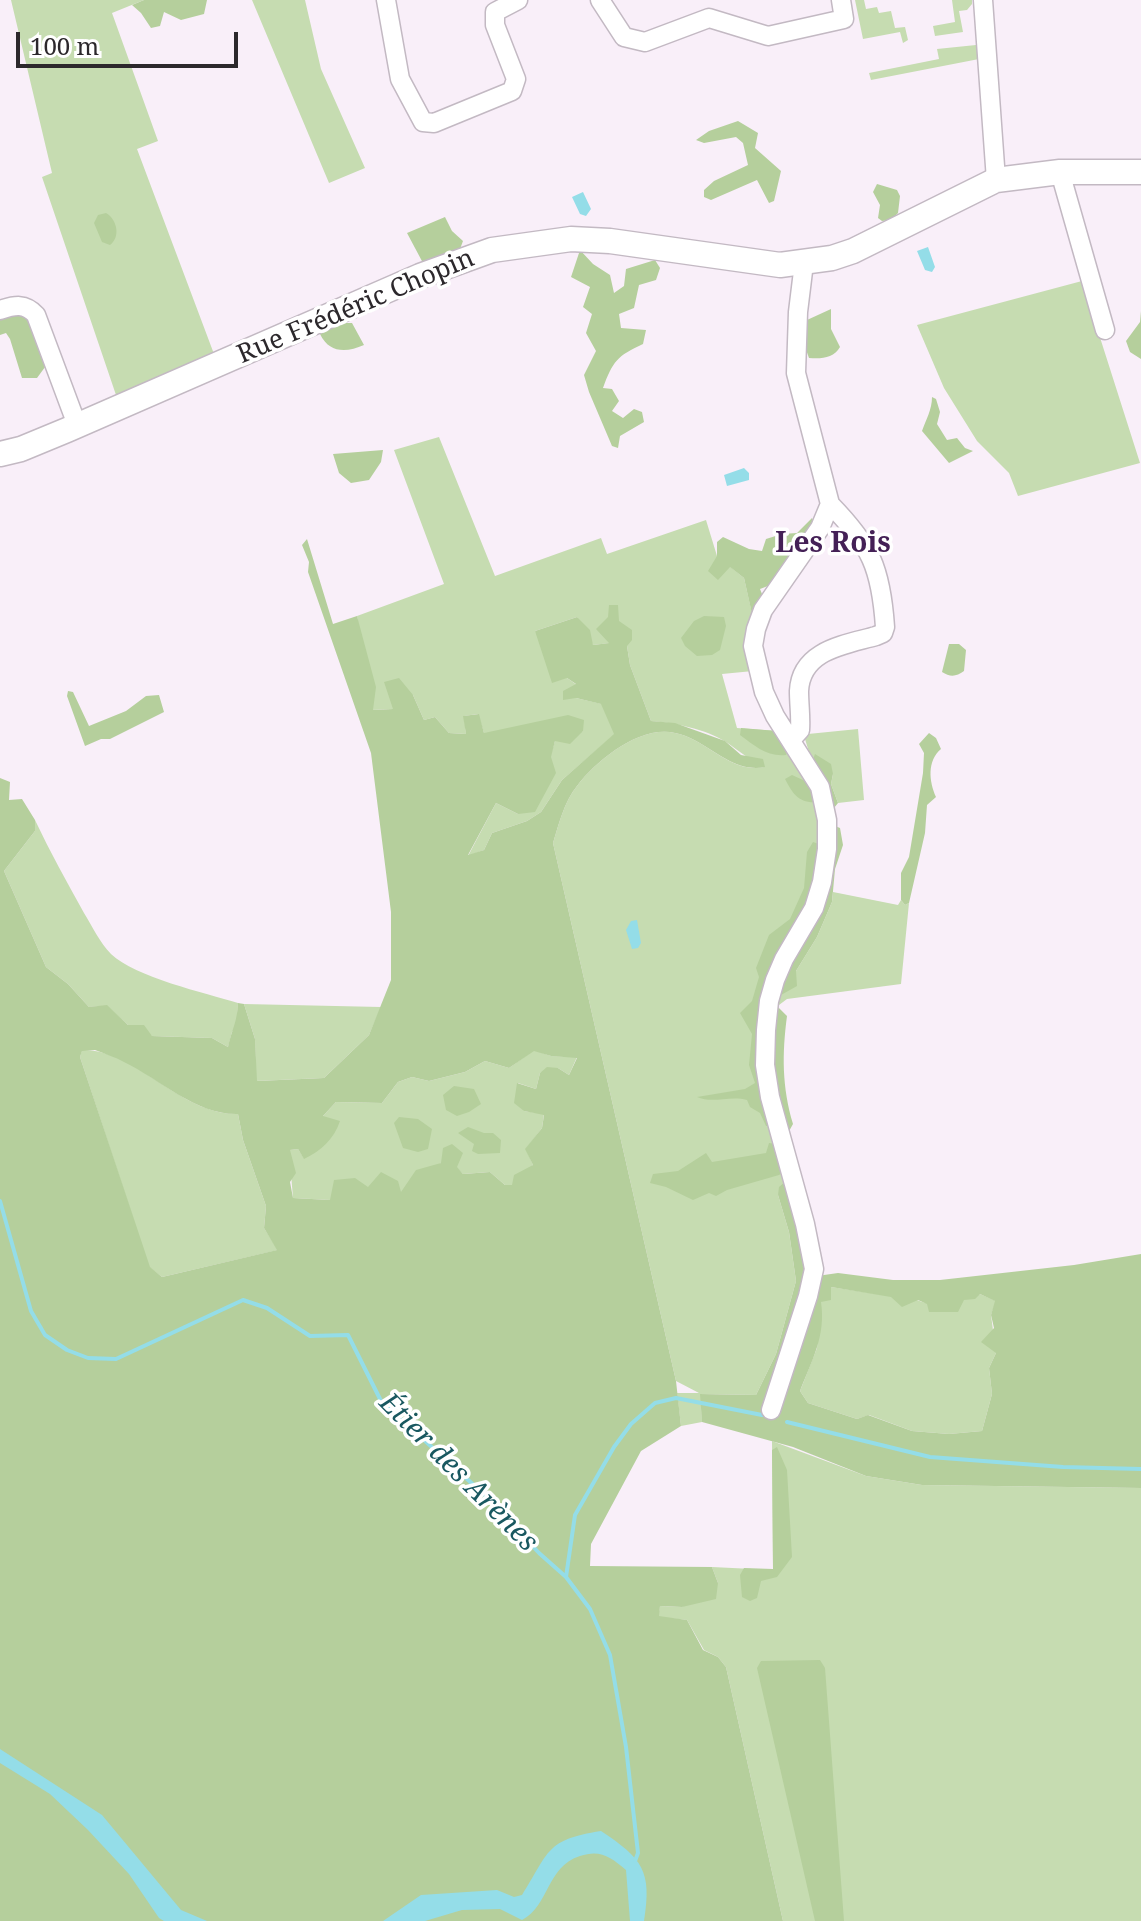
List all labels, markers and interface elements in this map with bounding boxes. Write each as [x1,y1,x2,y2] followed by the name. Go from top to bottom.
[20,16,242,66] scale bar
[30,29,99,62] text: 100 m
[233,243,479,371] street label: Rue Frédéric Chopin
[775,527,891,561] district label: Les Rois
[372,1387,544,1559] water label: Étier des Arènes

